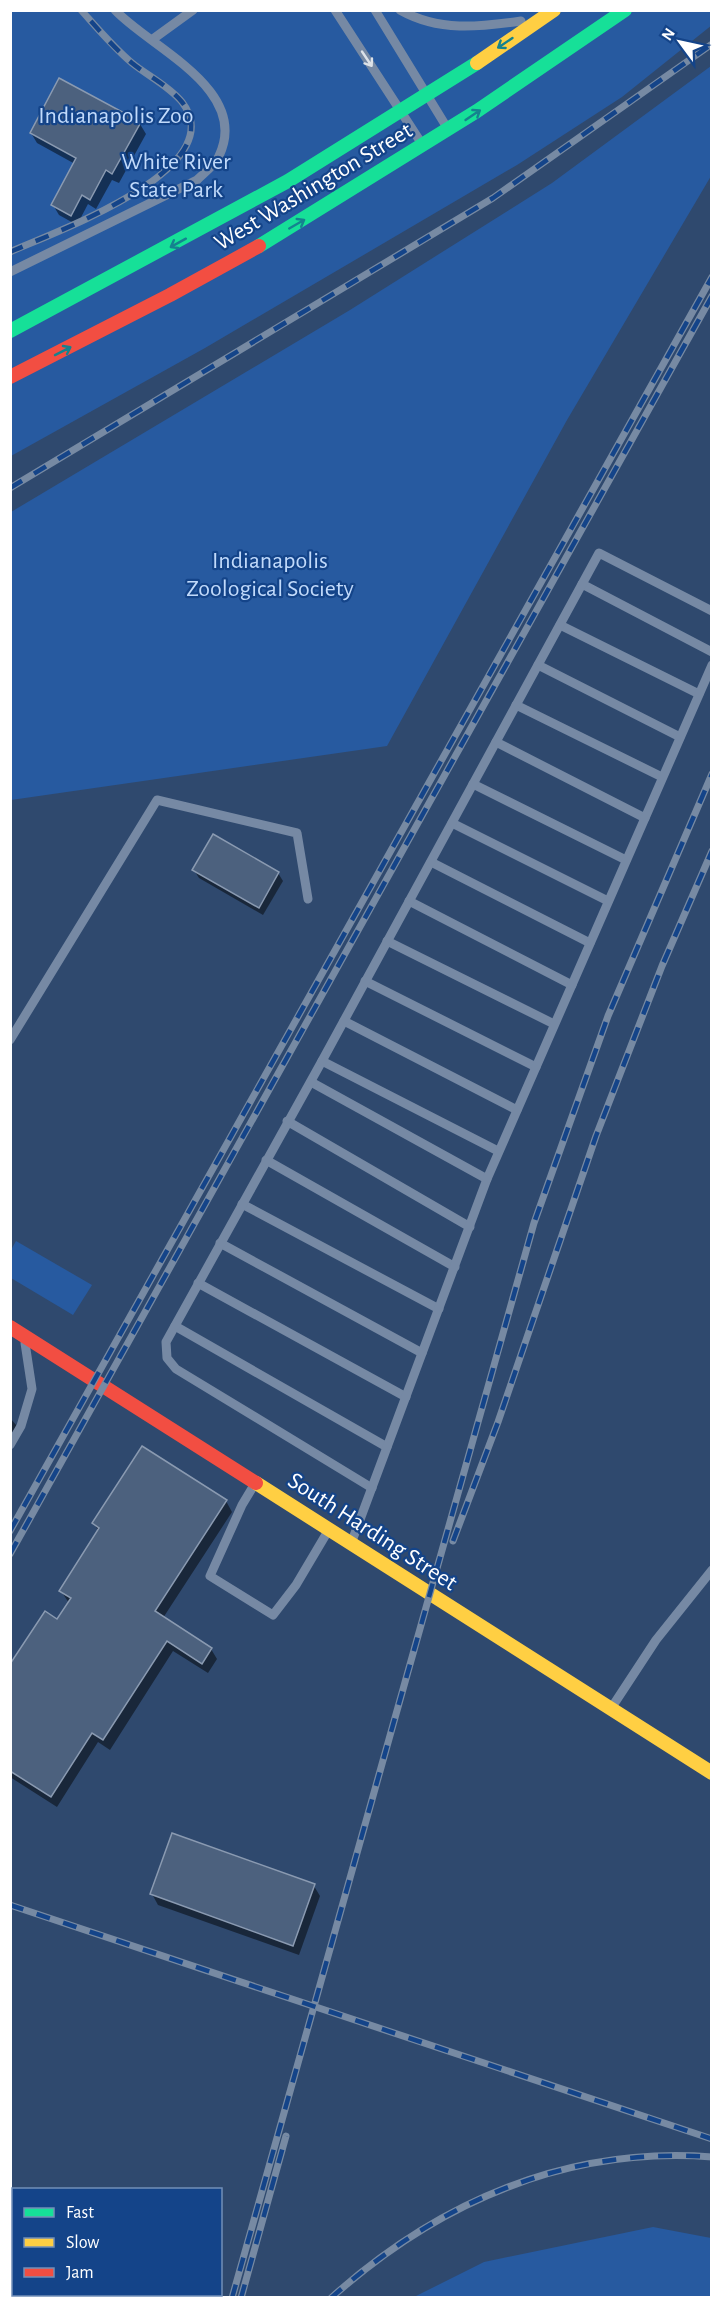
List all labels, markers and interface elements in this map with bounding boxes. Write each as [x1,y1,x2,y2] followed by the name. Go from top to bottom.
[650,12,710,72] north arrow
[659,25,678,43] text: N
[497,37,514,50] one-way arrow
[361,51,373,67] one-way arrow
[38,104,194,128] park label: Indianapolis Zoo
[464,109,481,121] one-way arrow
[210,118,417,255] street label: West Washington Street
[121,150,231,202] park label: White River State Park
[288,218,305,230] one-way arrow
[169,238,187,249] one-way arrow
[54,345,72,357] one-way arrow
[186,549,354,601] park label: Indianapolis Zoological Society
[284,1468,462,1596] street label: South Harding Street
[12,2188,222,2296] legend
[66,2204,94,2222] text: Fast
[66,2234,99,2252] text: Slow
[66,2264,94,2282] text: Jam

